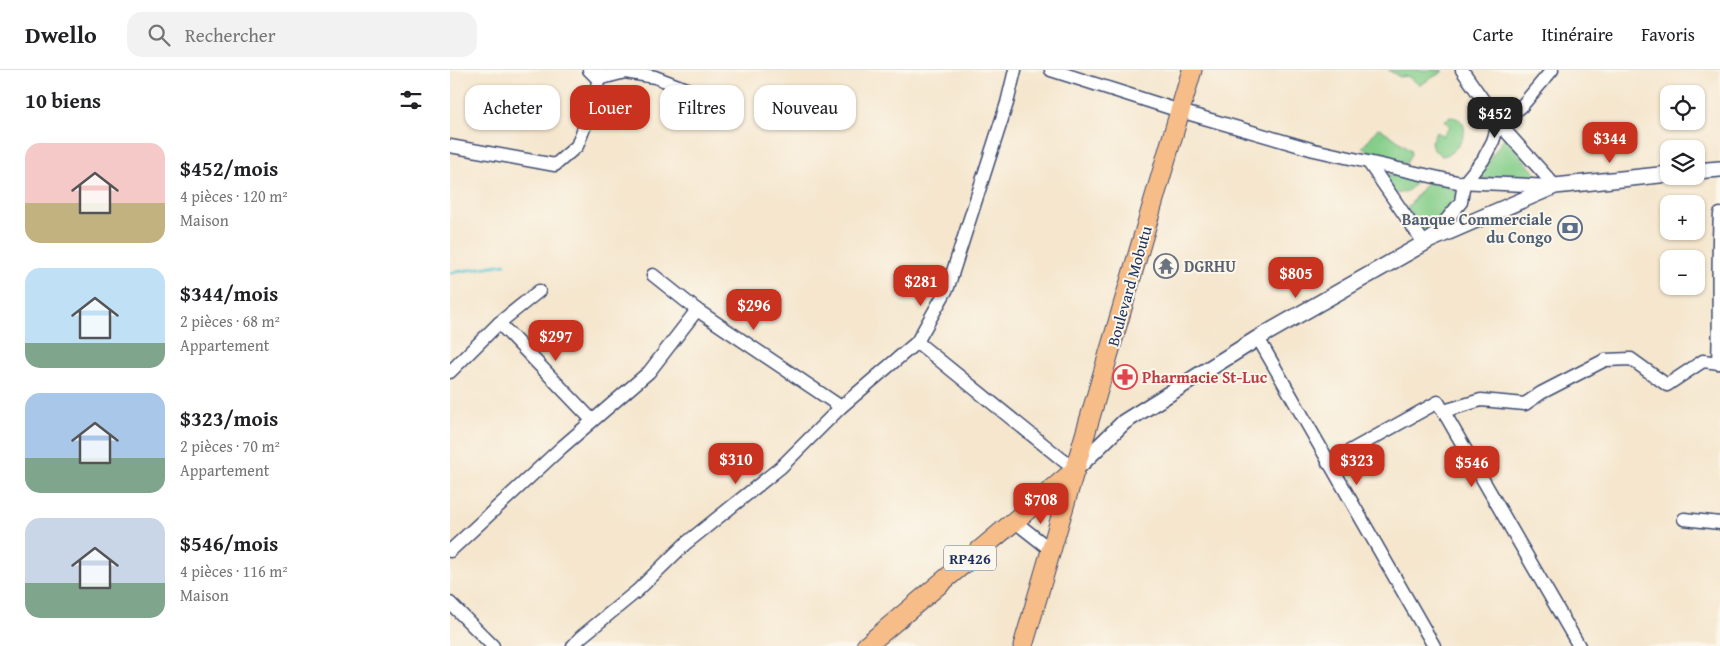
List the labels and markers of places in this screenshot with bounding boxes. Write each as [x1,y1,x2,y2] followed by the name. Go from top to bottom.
[1465,97,1525,139] pin: $452
[1580,122,1640,164] pin: $344
[1402,207,1552,249] place label: Banque Commerciale du Congo
[1557,215,1583,241] bank icon: Banque Commerciale du Congo
[1153,253,1179,279] temple icon: DGRHU
[1184,254,1236,278] place label: DGRHU
[1266,256,1326,299] pin: $805
[891,264,951,307] pin: $281
[724,288,784,331] pin: $296
[526,320,586,362] pin: $297
[1112,364,1138,390] pharmacy icon: Pharmacie St-Luc
[1142,365,1268,389] place label: Pharmacie St-Luc
[706,442,766,485] pin: $310
[1327,444,1387,486] pin: $323
[1442,446,1502,488] pin: $546
[1011,482,1071,525] pin: $708

